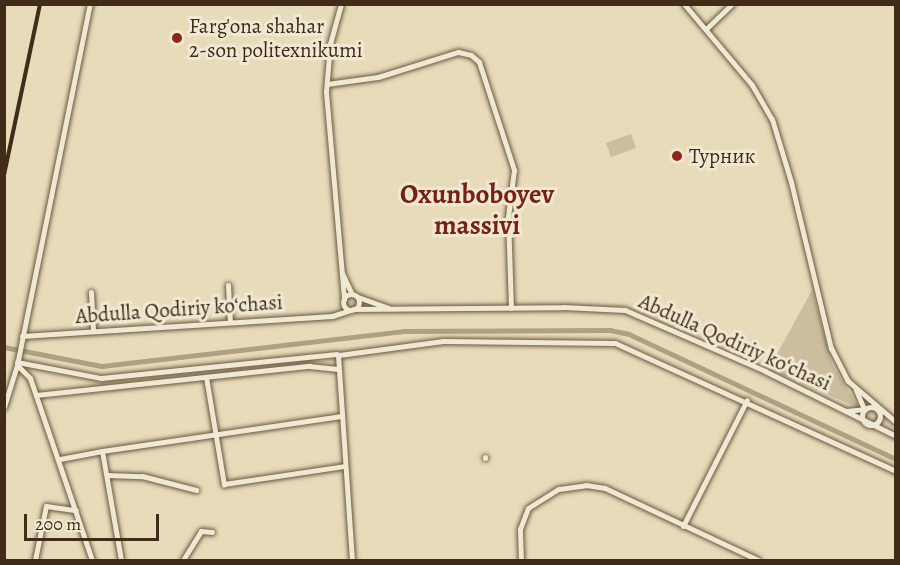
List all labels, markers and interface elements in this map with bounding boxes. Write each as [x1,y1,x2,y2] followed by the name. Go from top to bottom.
[189,13,363,63] place label: Farg'ona shahar 2-son politexnikumi
[170,31,184,45] marker: Farg'ona shahar 2-son politexnikumi
[689,143,755,169] place label: Турник
[670,149,684,163] marker: Турник
[400,178,554,241] district label: Oxunboboyev massivi
[635,288,835,396] street label: Abdulla Qodiriy koʻchasi
[75,289,283,329] street label: Abdulla Qodiriy koʻchasi
[27,502,162,540] scale bar
[35,512,81,536] text: 200 m

